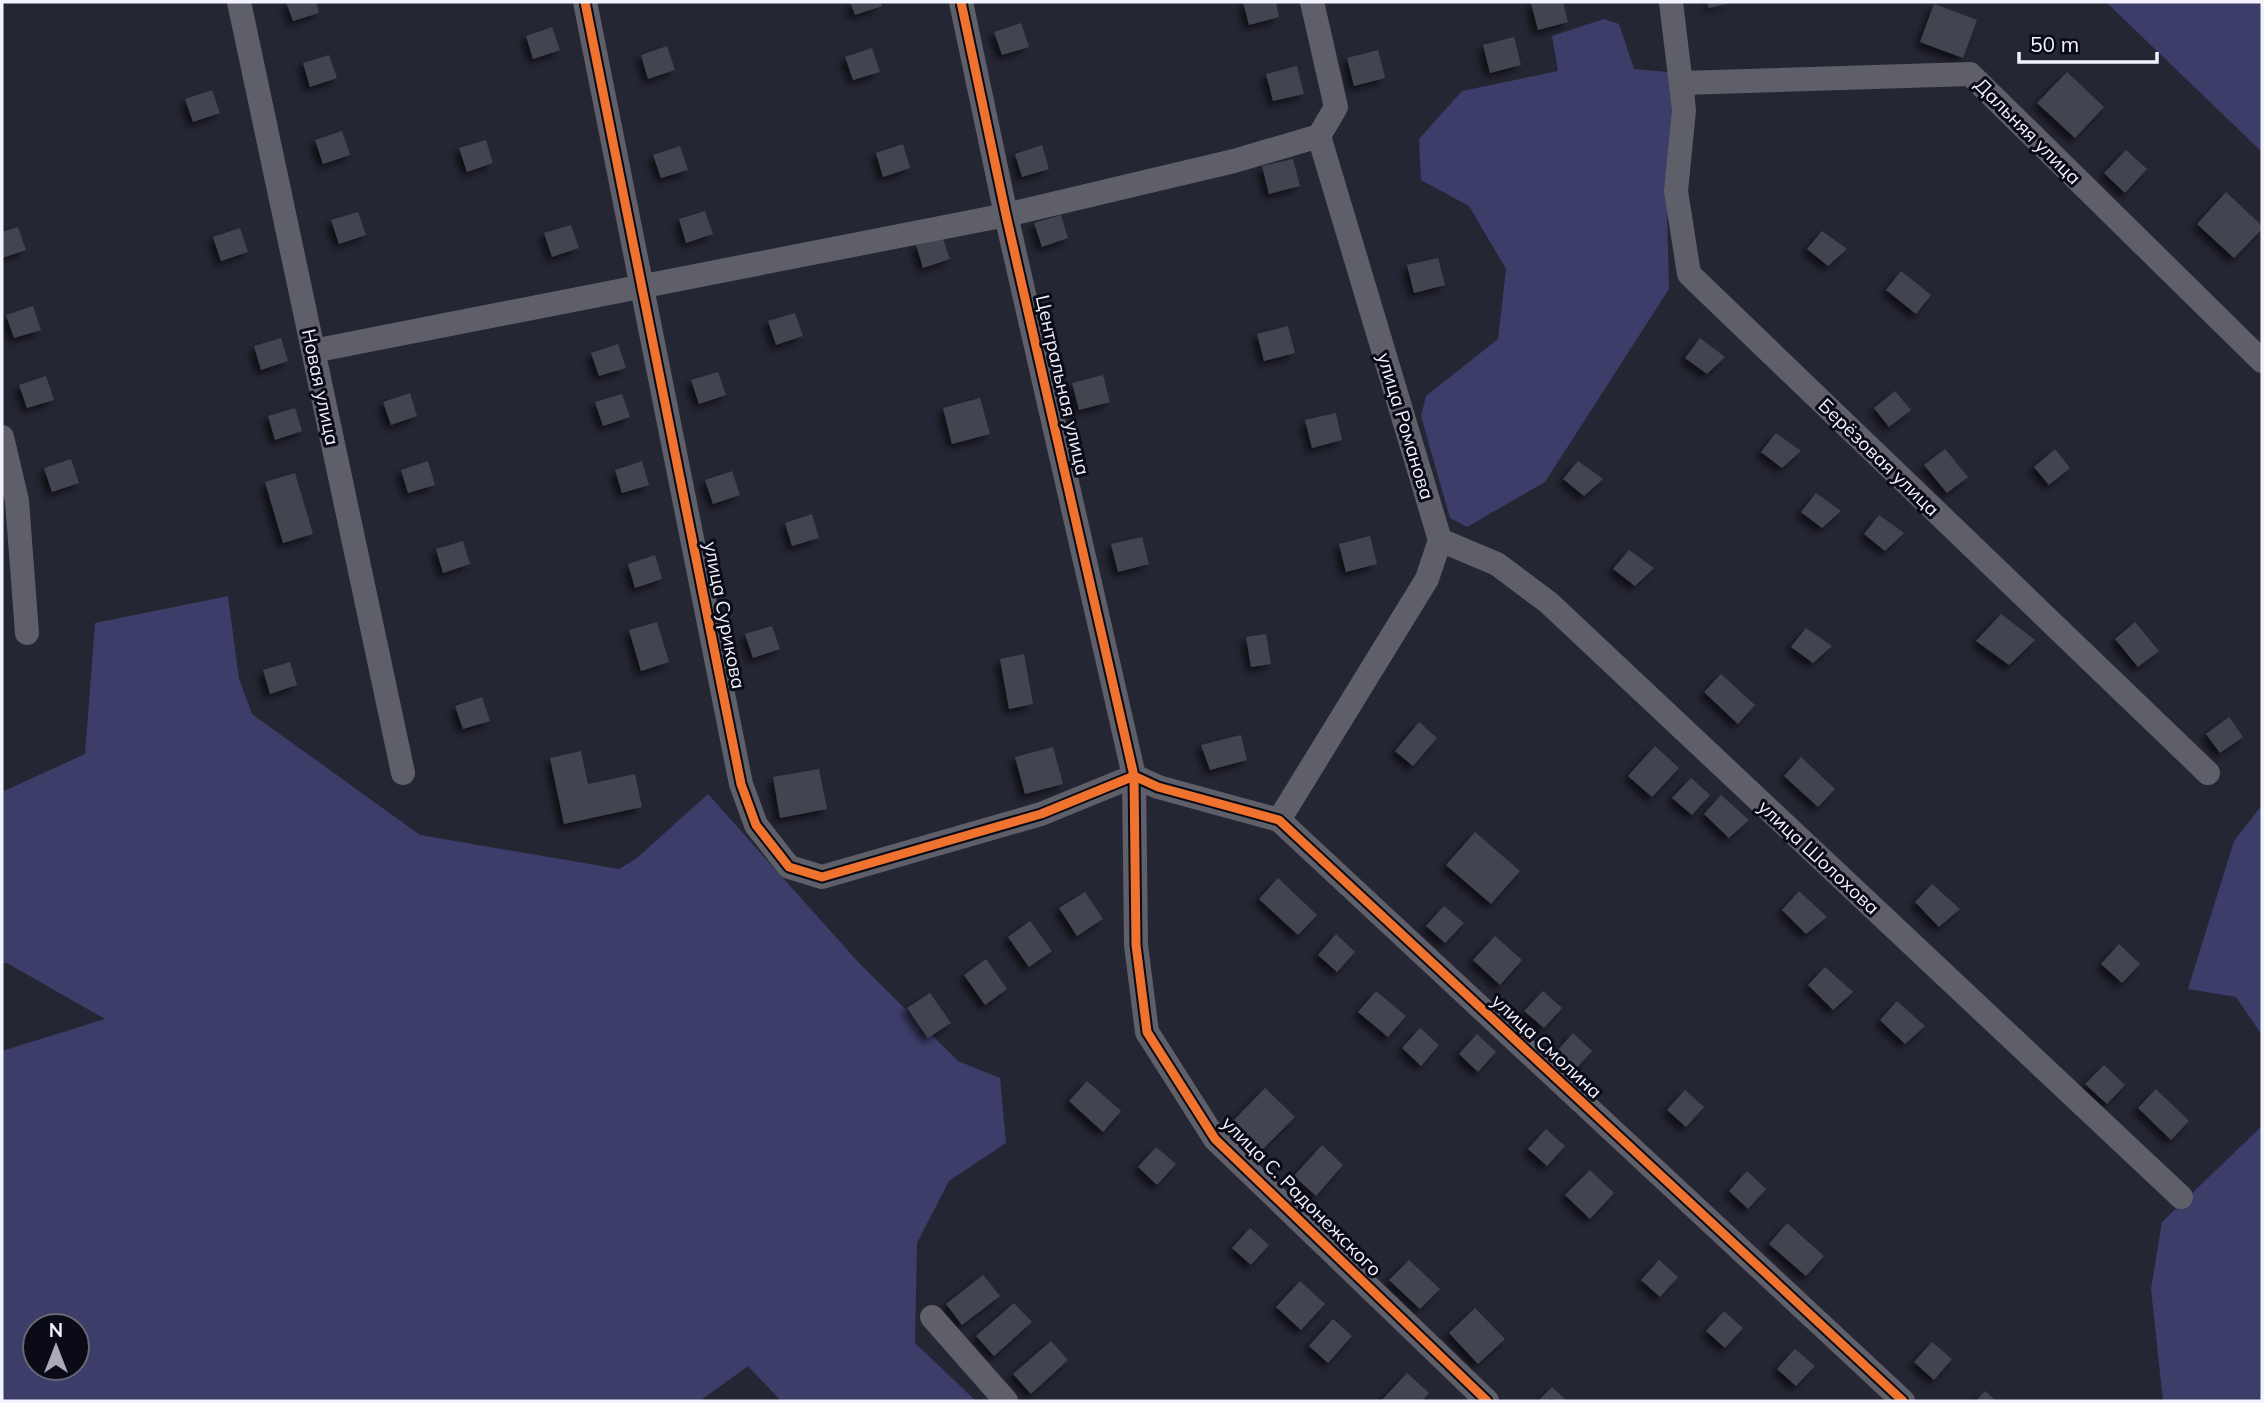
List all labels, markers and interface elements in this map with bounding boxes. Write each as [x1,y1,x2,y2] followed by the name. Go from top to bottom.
[2019,21,2157,65] scale bar
[2030,31,2079,57] text: 50 m
[1970,73,2086,189] street label: Дальняя улица
[1031,293,1095,477] street label: Центральная улица
[297,327,345,447] street label: Новая улица
[1372,350,1440,502] street label: улица Романова
[1813,393,1945,521] street label: Берёзовая улица
[699,539,751,691] street label: улица Сурикова
[1753,795,1885,919] street label: улица Шолохова
[1487,989,1607,1103] street label: улица Смолина
[1217,1111,1387,1281] street label: улица С. Радонежского
[21,1312,91,1382] north arrow
[49,1318,63,1342] text: N

